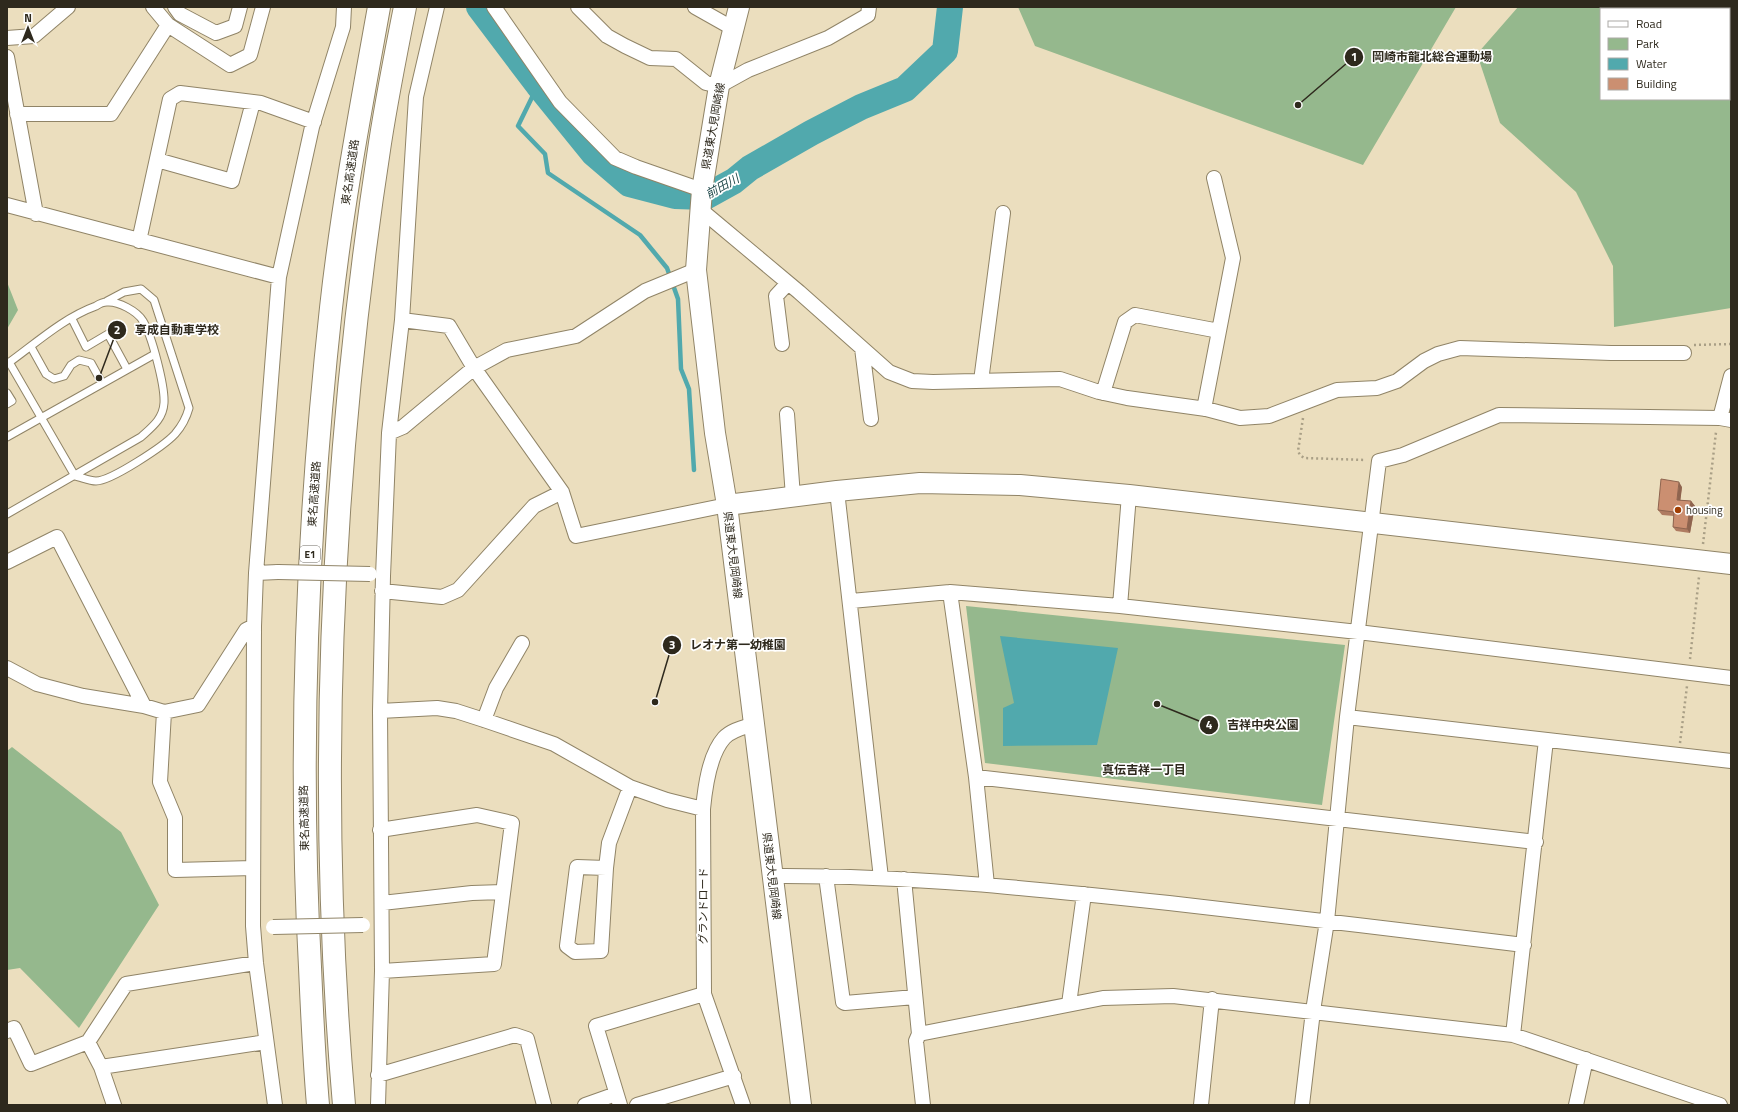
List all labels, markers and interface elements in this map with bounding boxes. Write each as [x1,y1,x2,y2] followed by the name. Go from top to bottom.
[8,8,48,48] north arrow
[1600,8,1730,100] legend
[24,10,32,26] text: N
[1636,14,1662,33] text: Road
[1636,34,1659,53] text: Park
[1344,45,1500,69] callout: 岡崎市龍北総合運動場
[1351,47,1357,66] text: 1
[1372,47,1492,66] text: 岡崎市龍北総合運動場
[1636,54,1667,73] text: Water
[1636,74,1677,93] text: Building
[697,81,729,171] street label: 県道東大見岡崎線
[337,138,363,206] street label: 東名高速道路
[702,168,744,203] water label: 前田川
[107,318,227,342] callout: 享成自動車学校
[114,320,120,339] text: 2
[135,320,219,339] text: 享成自動車学校
[304,461,324,527] street label: 東名高速道路
[1686,502,1723,518] place label: housing
[1673,505,1683,515] marker: housing
[720,510,746,600] street label: 県道東大見岡崎線
[300,546,320,562] road number: E1
[662,633,794,657] callout: レオナ第一幼稚園
[669,635,675,654] text: 3
[690,635,786,654] text: レオナ第一幼稚園
[1199,713,1307,737] callout: 吉祥中央公園
[1206,715,1213,734] text: 4
[1227,715,1299,734] text: 吉祥中央公園
[1102,760,1186,779] district label: 真伝吉祥一丁目
[295,785,313,851] street label: 東名高速道路
[759,831,785,921] street label: 県道東大見岡崎線
[695,868,711,945] street label: グランドロード

